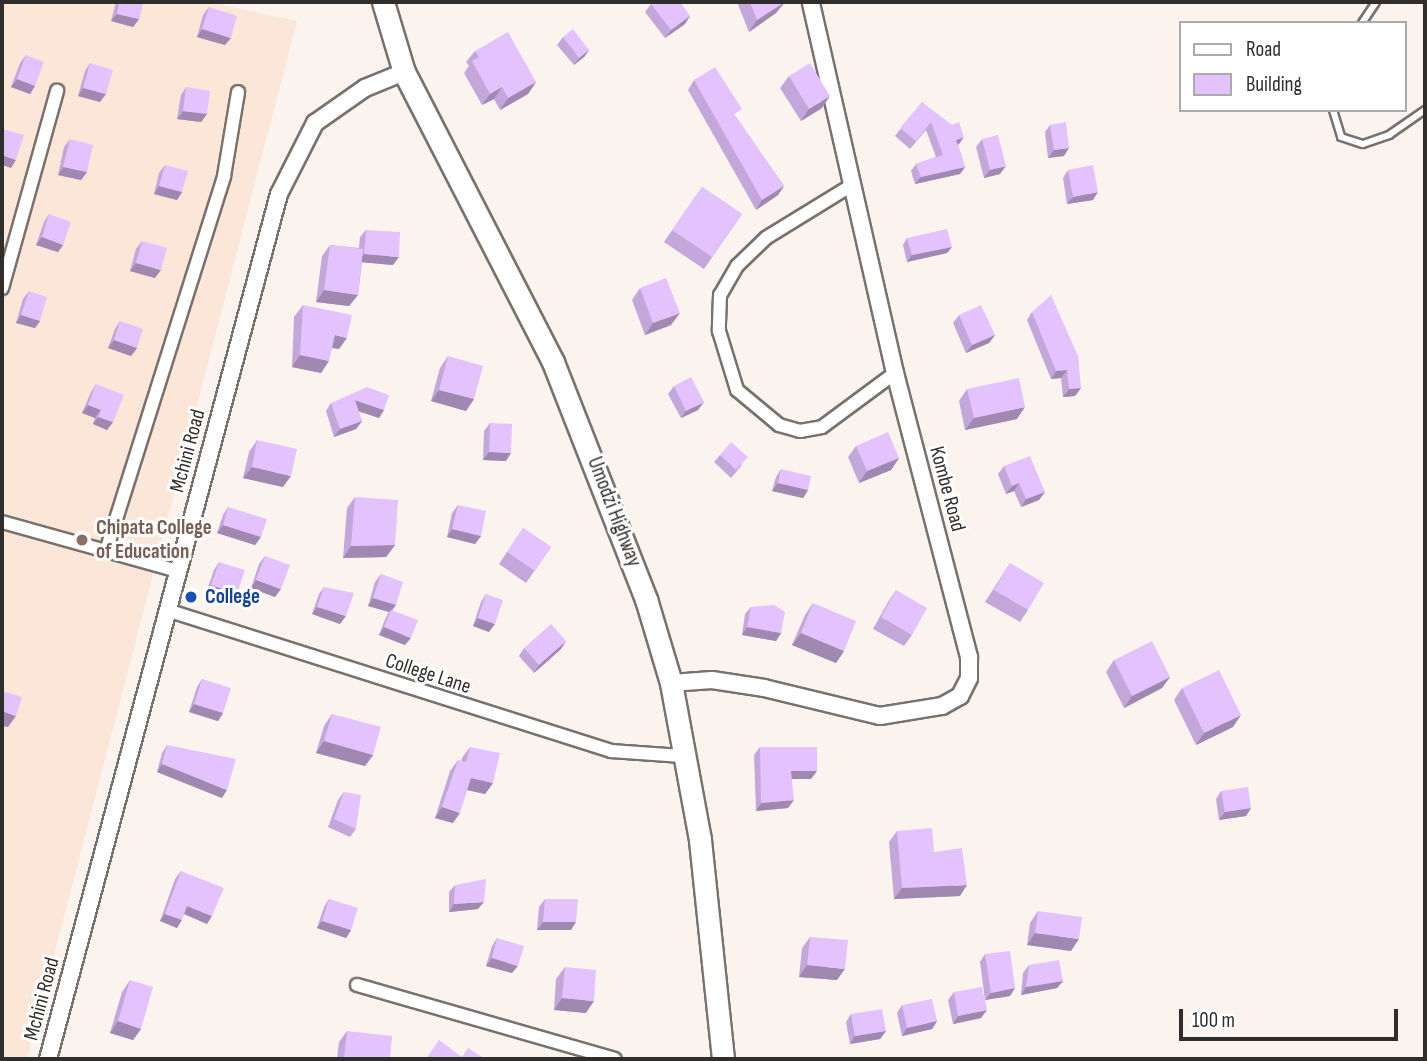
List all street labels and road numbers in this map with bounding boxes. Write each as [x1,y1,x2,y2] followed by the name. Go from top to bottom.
[165,407,211,495] street label: Mchini Road
[924,444,970,534] street label: Kombe Road
[582,454,646,570] street label: Umodzi Highway
[382,648,474,700] street label: College Lane
[19,955,65,1043] street label: Mchini Road

